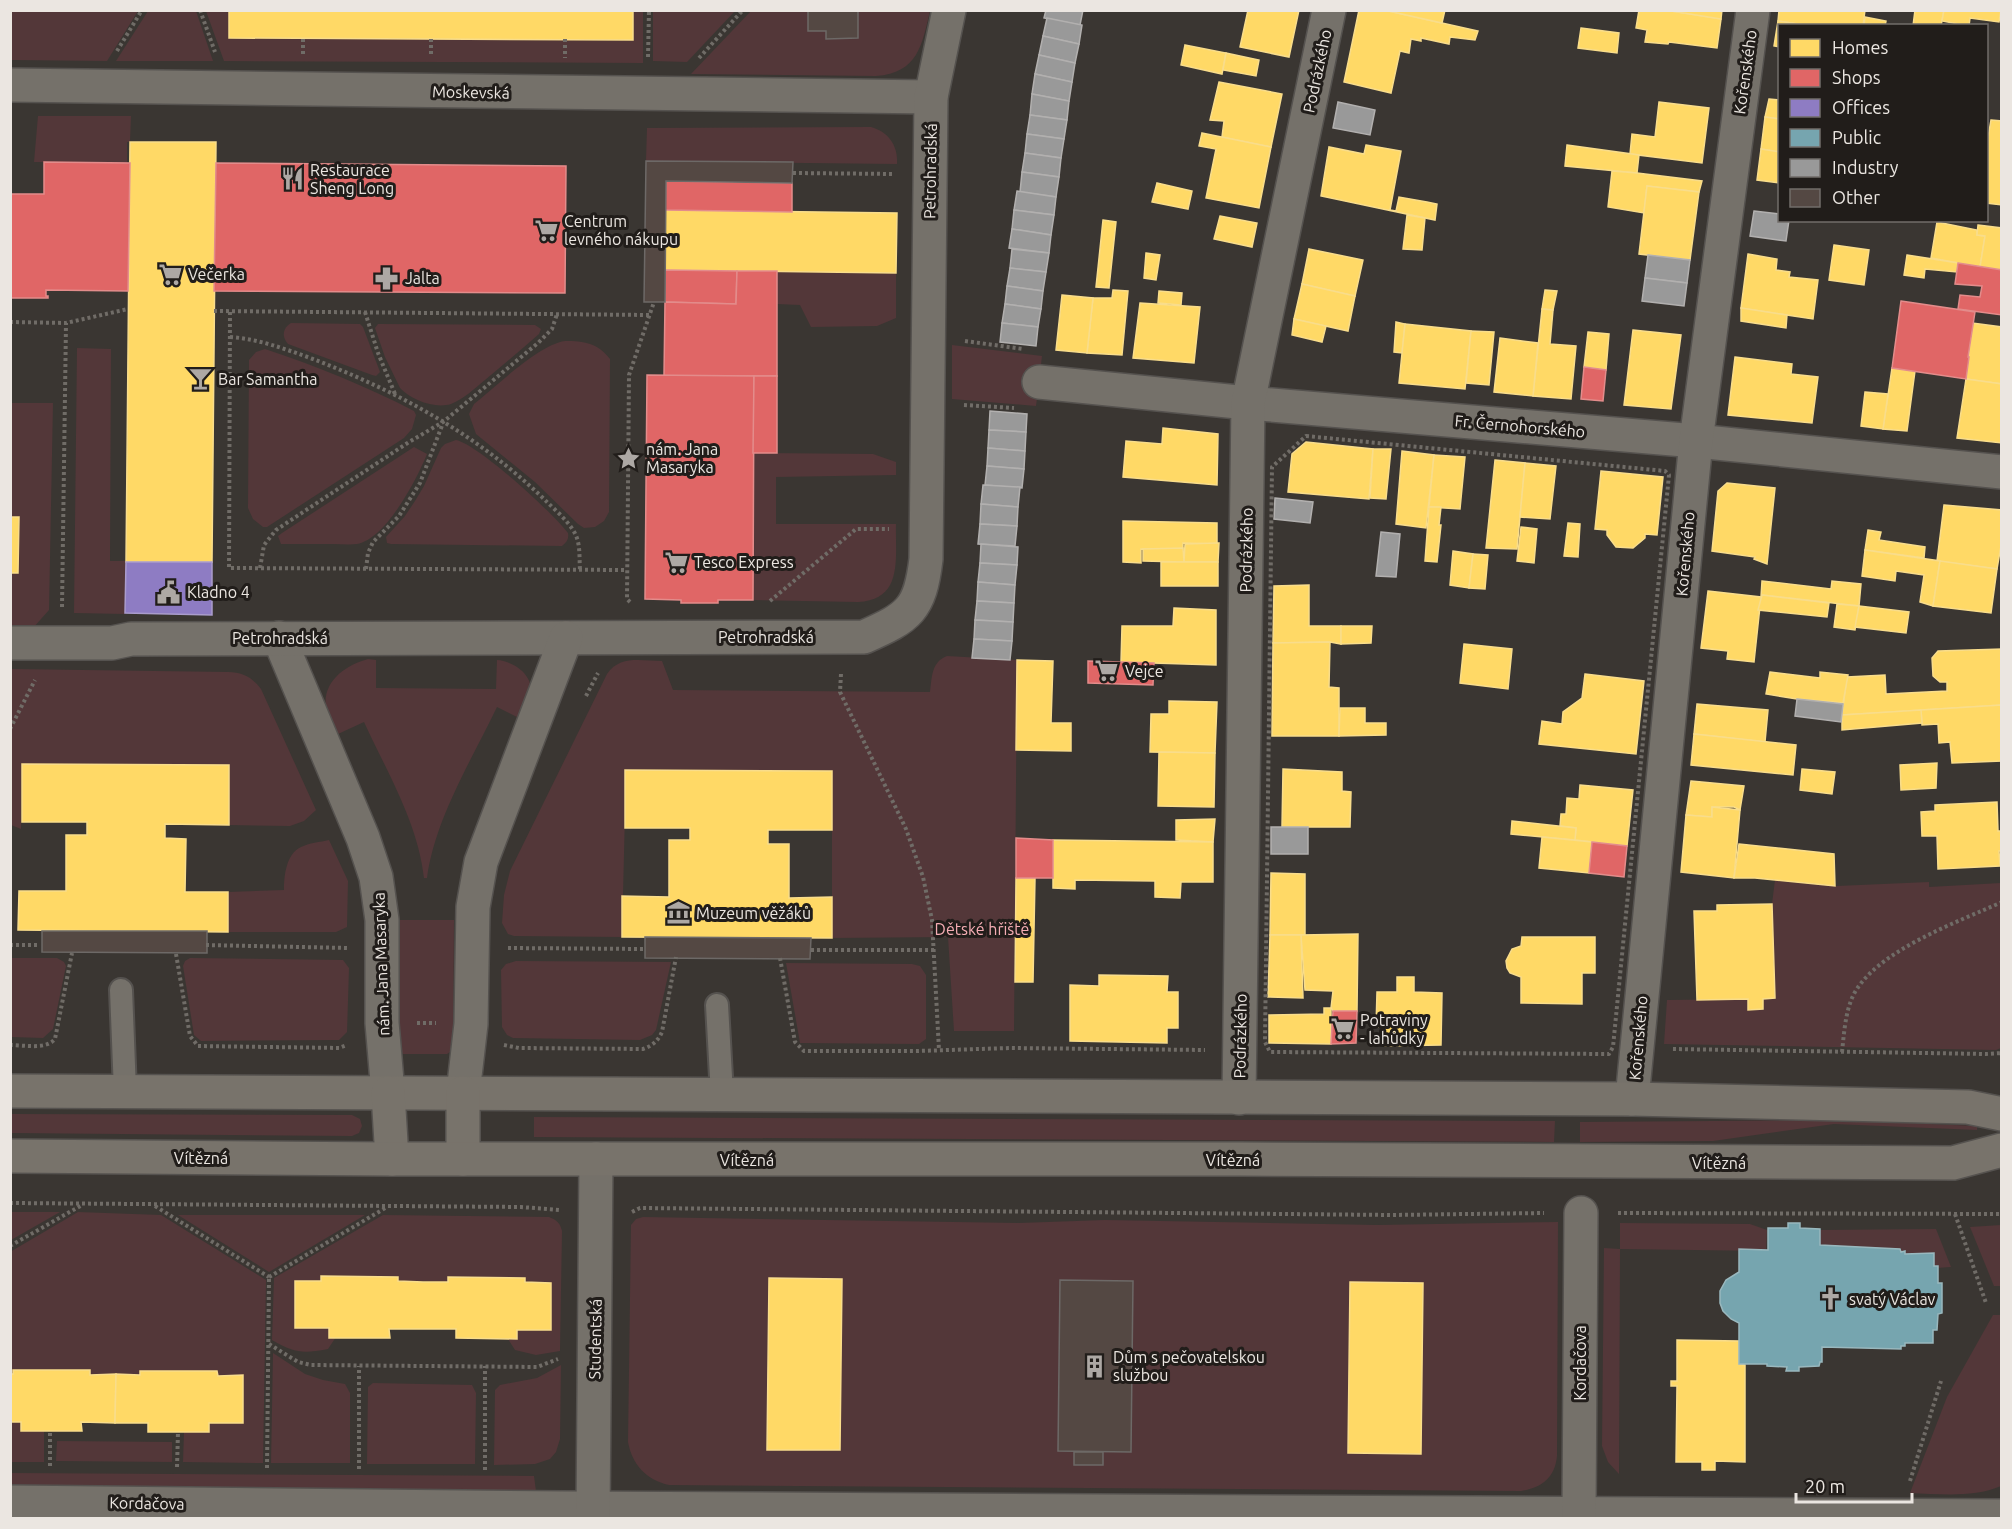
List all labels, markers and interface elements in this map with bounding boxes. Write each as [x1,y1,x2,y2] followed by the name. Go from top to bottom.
[1778,24,1988,222] legend
[1299,28,1335,114] street label: Podrázkého
[1730,29,1760,115] street label: Kořenského
[1832,37,1889,57] text: Homes
[1832,67,1881,87] text: Shops
[432,82,510,102] street label: Moskevská
[1832,97,1890,117] text: Offices
[920,123,940,219] street label: Petrohradská
[1832,127,1881,147] text: Public
[1832,157,1899,177] text: Industry
[310,161,394,197] place label: Restaurace Sheng Long
[279,166,305,192] restaurant icon: Restaurace Sheng Long
[1832,187,1880,207] text: Other
[564,212,678,248] place label: Centrum levného nákupu
[533,217,559,243] supermarket icon: Centrum levného nákupu
[157,261,183,287] supermarket icon: Večerka
[188,265,245,283] place label: Večerka
[374,265,400,291] pharmacy icon: Jalta
[405,269,440,287] place label: Jalta
[187,366,213,392] bar icon: Bar Samantha
[218,370,318,388] place label: Bar Samantha
[1454,410,1586,441] street label: Fr. Černohorského
[646,440,718,476] place label: nám. Jana Masaryka
[615,445,641,471] place icon: nám. Jana Masaryka
[1236,507,1256,593] street label: Podrázkého
[1672,511,1698,597] street label: Kořenského
[663,549,689,575] supermarket icon: Tesco Express
[694,553,794,571] place label: Tesco Express
[156,579,182,605] public building icon: Kladno 4
[187,583,250,601] place label: Kladno 4
[718,628,814,646] street label: Petrohradská
[232,629,328,647] street label: Petrohradská
[1094,658,1120,684] supermarket icon: Vejce
[1125,662,1164,680] place label: Vejce
[369,892,393,1036] street label: nám. Jana Masaryka
[665,900,691,926] museum icon: Muzeum věžáků
[696,904,811,922] place label: Muzeum věžáků
[935,920,1029,938] park label: Dětské hřiště
[1230,993,1250,1079] street label: Podrázkého
[1625,995,1651,1081] street label: Kořenského
[1360,1011,1428,1047] place label: Potraviny - lahůdky
[1329,1016,1355,1042] supermarket icon: Potraviny - lahůdky
[174,1149,228,1167] street label: Vítězná
[720,1151,774,1169] street label: Vítězná
[1206,1151,1260,1169] street label: Vítězná
[1692,1154,1746,1172] street label: Vítězná
[1818,1286,1844,1312] church icon: svatý Václav
[1849,1290,1936,1308] place label: svatý Václav
[585,1299,605,1379] street label: Studentská
[1571,1325,1589,1401] street label: Kordačova
[1113,1348,1265,1384] place label: Dům s pečovatelskou službou
[1082,1353,1108,1379] building icon: Dům s pečovatelskou službou
[1796,1466,1912,1504] scale bar
[1805,1476,1845,1496] text: 20 m
[109,1493,185,1513] street label: Kordačova

